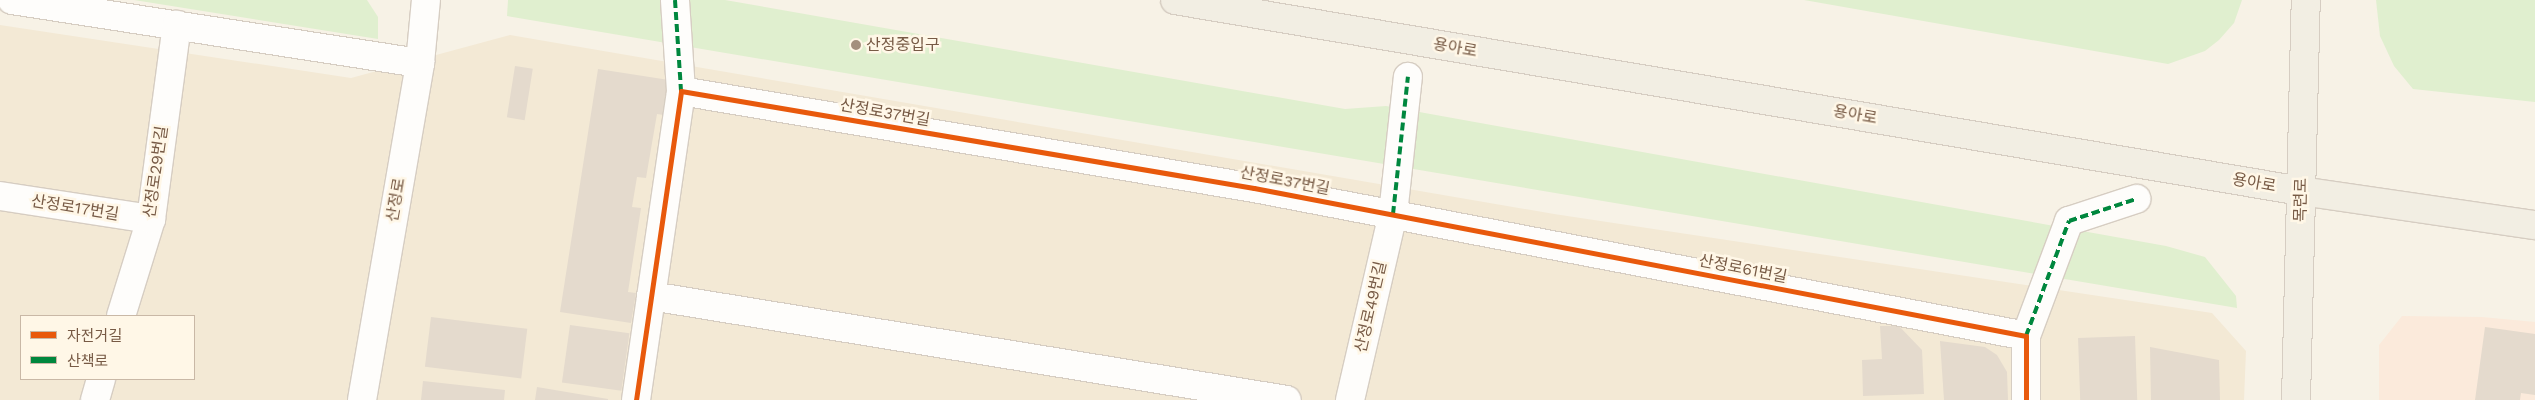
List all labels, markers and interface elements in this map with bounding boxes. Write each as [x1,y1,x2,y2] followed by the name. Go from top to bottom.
[866,35,940,55] place label: 산정중입구
[1432,35,1478,61] street label: 용아로
[850,39,862,51] marker: 산정중입구
[838,96,932,130] street label: 산정로37번길
[1832,102,1878,128] street label: 용아로
[140,125,172,219] street label: 산정로29번길
[1238,163,1332,199] street label: 산정로37번길
[2231,170,2277,196] street label: 용아로
[383,177,409,223] street label: 산정로
[2291,178,2311,222] street label: 목련로
[30,192,120,224] street label: 산정로17번길
[1697,251,1789,287] street label: 산정로61번길
[1351,259,1391,355] street label: 산정로49번길
[20,315,195,380] legend
[67,327,122,345] text: 자전거길
[67,352,108,370] text: 산책로

